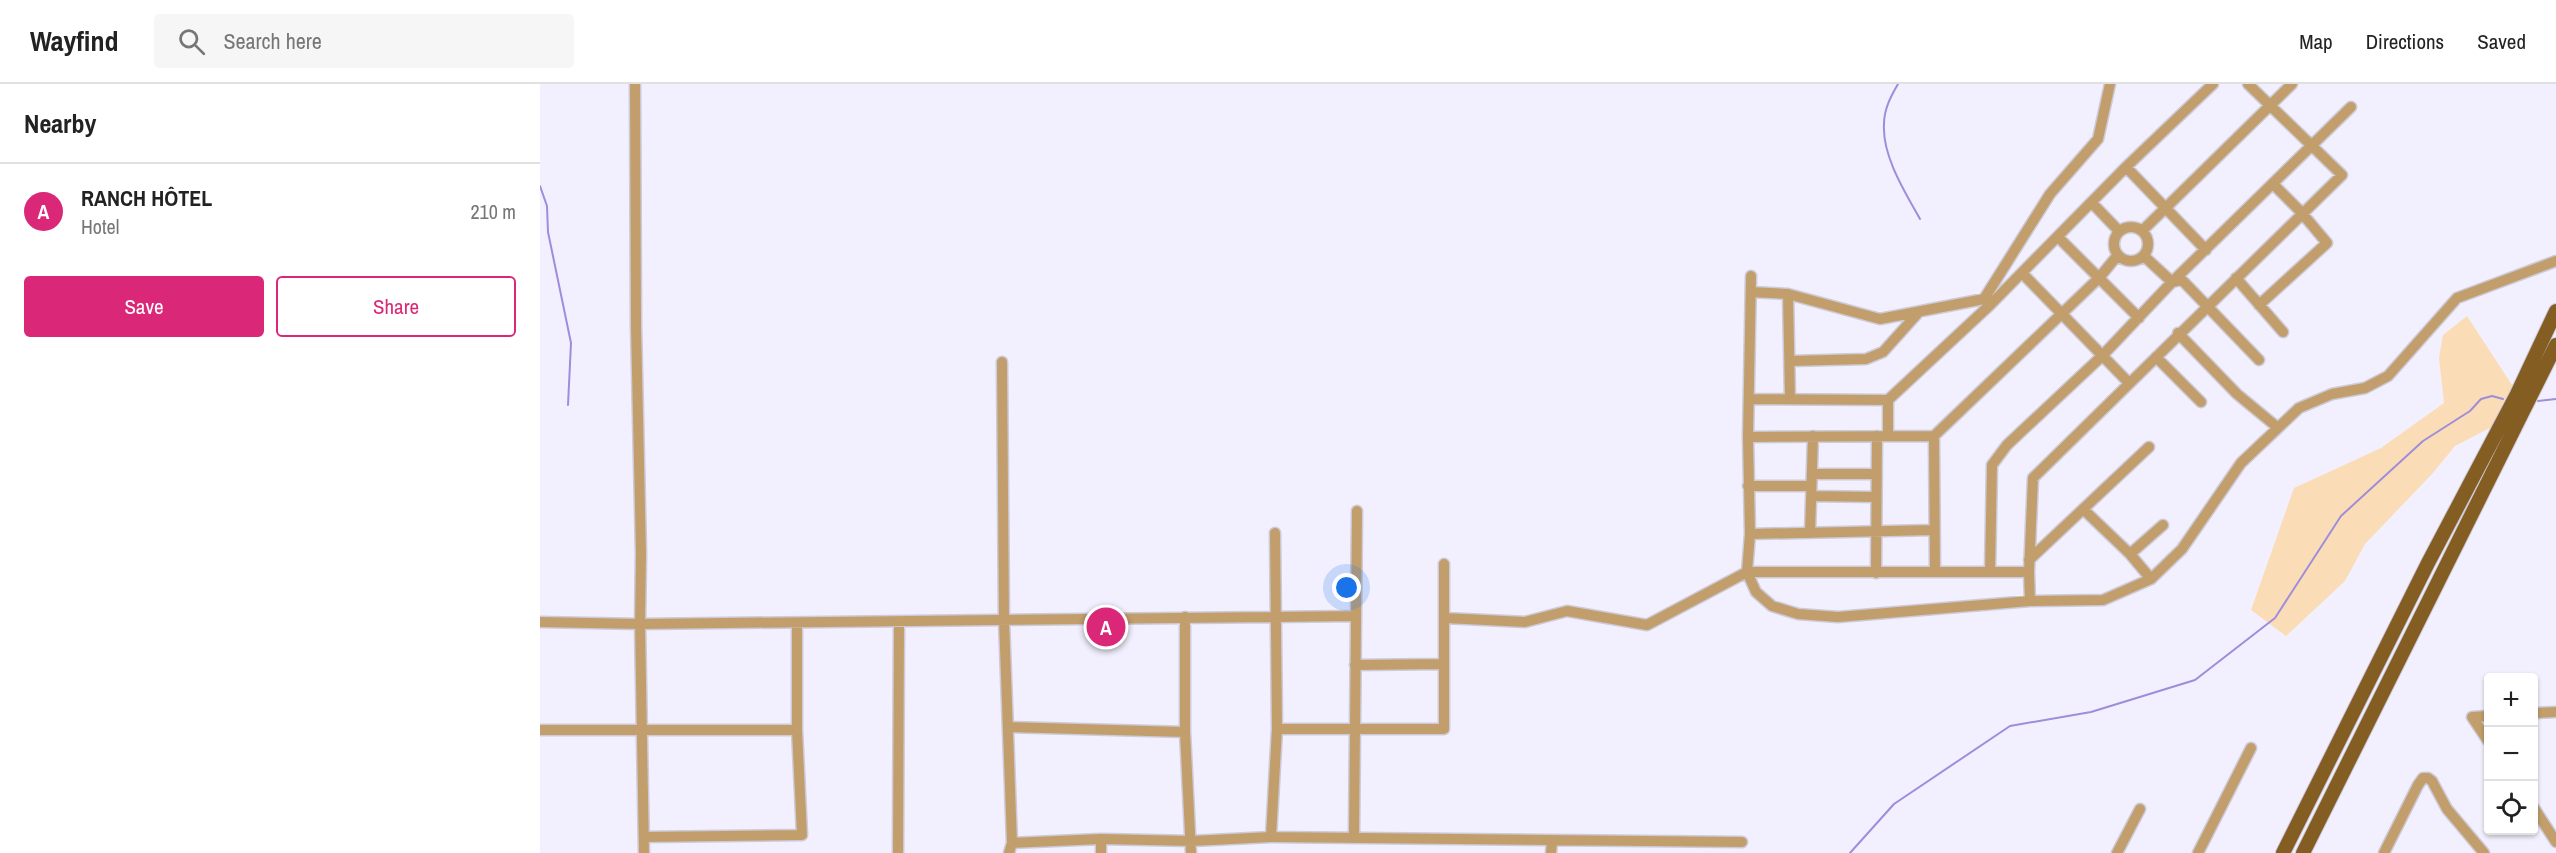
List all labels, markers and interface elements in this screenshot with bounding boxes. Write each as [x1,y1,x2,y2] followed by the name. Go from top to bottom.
[154,14,574,68] search box
[30,22,118,60] text: Wayfind
[175,25,208,58] icon: search
[223,26,322,56] text: Search here
[2299,27,2333,56] text: Map
[2366,27,2444,56] text: Directions
[2477,27,2526,56] text: Saved
[24,106,96,141] text: Nearby
[81,183,212,213] text: RANCH HÔTEL
[38,198,49,225] text: A
[470,198,516,225] text: 210 m
[81,213,119,240] text: Hotel
[24,276,264,337] button: Save
[276,276,516,337] button: Share
[1332,573,1361,602] your location
[1086,604,1126,650] pin: A
[2484,673,2538,835] map controls
[2484,673,2538,727] button: +
[2484,727,2538,781] button: −
[2484,781,2538,835] button: locate

